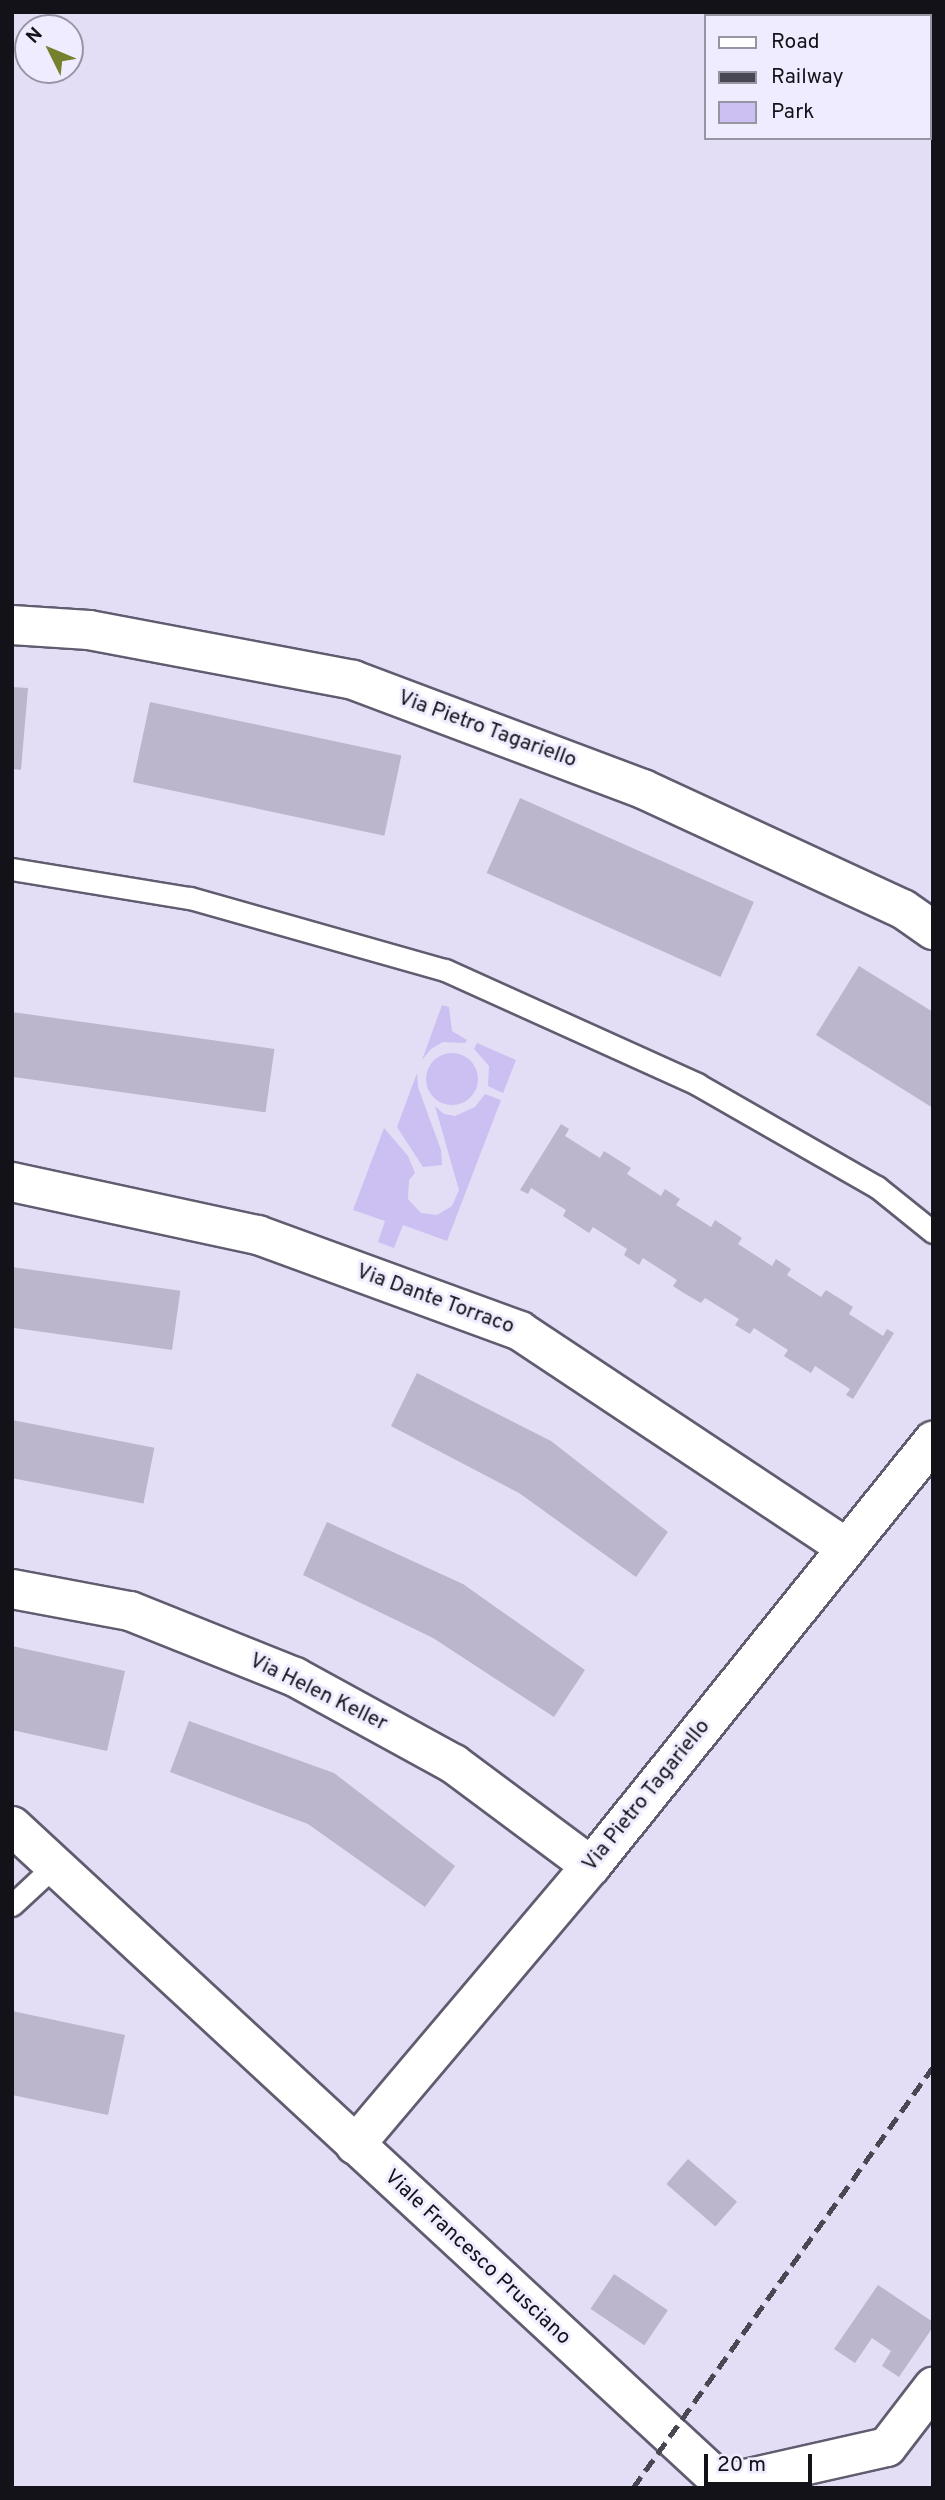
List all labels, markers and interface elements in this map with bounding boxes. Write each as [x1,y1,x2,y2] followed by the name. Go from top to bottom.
[14,14,84,84] north arrow
[704,14,931,140] legend
[22,23,49,49] text: N
[771,29,820,56] text: Road
[771,64,844,91] text: Railway
[771,99,814,126] text: Park
[394,686,580,774] street label: Via Pietro Tagariello
[352,1260,518,1340] street label: Via Dante Torraco
[245,1649,391,1737] street label: Via Helen Keller
[578,1715,716,1877] street label: Via Pietro Tagariello
[379,2165,575,2351] street label: Viale Francesco Prusciano
[707,2440,816,2484] scale bar
[717,2452,766,2479] text: 20 m

